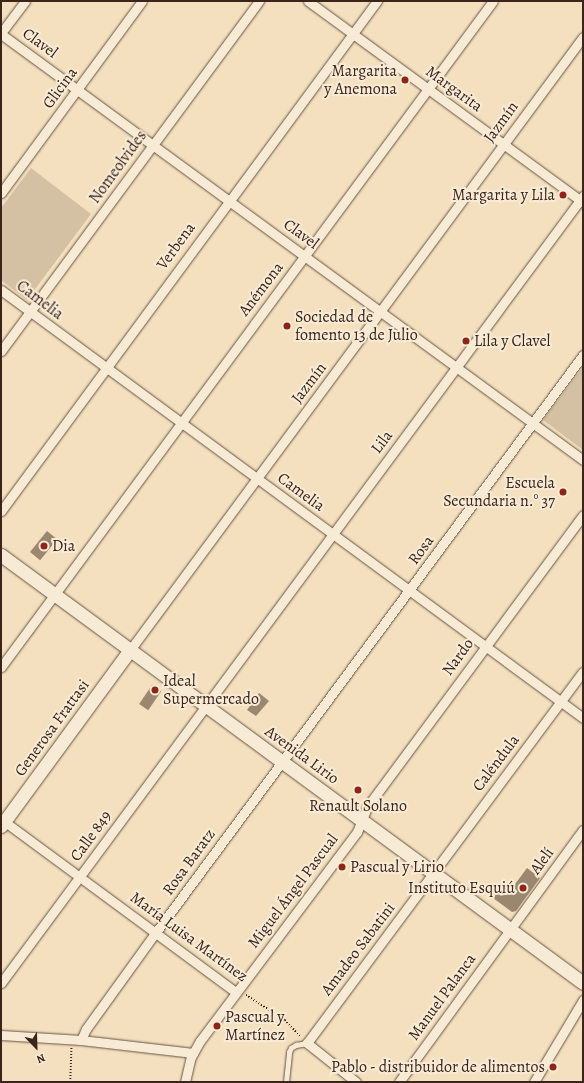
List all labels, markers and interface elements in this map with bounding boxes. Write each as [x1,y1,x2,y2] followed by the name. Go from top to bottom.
[19,24,61,62] street label: Clavel
[324,61,397,99] place label: Margarita y Anemona
[422,62,486,116] street label: Margarita
[39,64,81,112] street label: Glicina
[400,75,410,85] marker: Margarita y Anemona
[480,98,522,146] street label: Jazmín
[85,127,151,207] street label: Nomeolvides
[452,185,555,205] place label: Margarita y Lila
[558,190,568,200] marker: Margarita y Lila
[280,215,322,253] street label: Clavel
[153,219,199,273] street label: Verbena
[235,258,287,320] street label: Anémona
[13,276,67,324] street label: Camelia
[295,307,418,345] place label: Sociedad de fomento 13 de Julio
[282,321,292,331] marker: Sociedad de fomento 13 de Julio
[474,331,550,351] place label: Lila y Clavel
[461,336,471,346] marker: Lila y Clavel
[287,359,331,407] street label: Jazmín
[367,427,397,457] street label: Lila
[274,468,328,516] street label: Camelia
[443,473,555,511] place label: Escuela Secundaria n.° 37
[558,487,568,497] marker: Escuela Secundaria n.° 37
[404,532,438,568] street label: Rosa
[52,536,75,556] place label: Dia
[39,541,49,551] marker: Dia
[438,635,478,679] street label: Nardo
[163,671,259,709] place label: Ideal Supermercado
[11,676,93,780] street label: Generosa Frattasi
[150,685,160,695] marker: Ideal Supermercado
[261,722,343,788] street label: Avenida Lirio
[468,731,524,795] street label: Caléndula
[353,785,363,795] marker: Renault Solano
[309,796,407,816] place label: Renault Solano
[66,807,116,865] street label: Calle 849
[158,825,220,899] street label: Rosa Baratz
[244,830,342,952] street label: Miguel Ángel Pascual
[526,844,558,878] street label: Alelí
[350,857,444,877] place label: Pascual y Lirio
[337,862,347,872] marker: Pascual y Lirio
[408,878,515,898] place label: Instituto Esquiú
[518,883,528,893] marker: Instituto Esquiú
[127,888,251,986] street label: María Luisa Martínez
[317,899,399,999] street label: Amadeo Sabatini
[404,950,480,1044] street label: Manuel Palanca
[225,1007,285,1045] place label: Pascual y Martínez
[212,1021,222,1031] marker: Pascual y Martínez
[16,1027,56,1067] north arrow
[34,1050,48,1067] text: N
[330,1057,545,1077] place label: Pablo - distribuidor de alimentos
[548,1062,558,1072] marker: Pablo - distribuidor de alimentos

